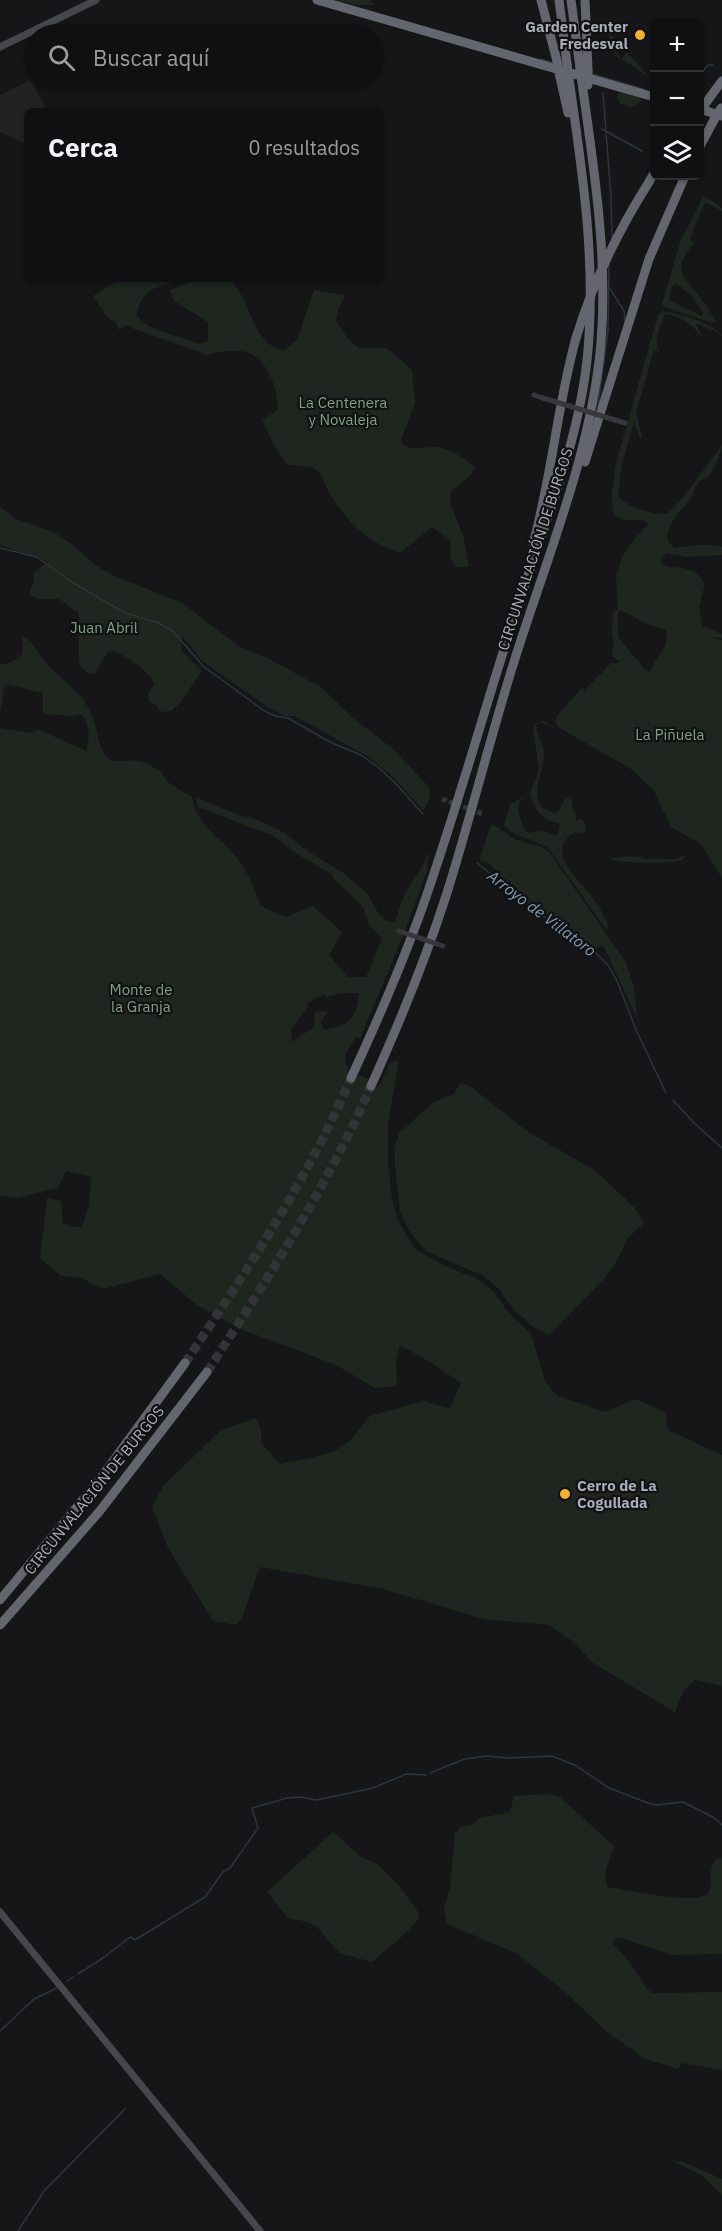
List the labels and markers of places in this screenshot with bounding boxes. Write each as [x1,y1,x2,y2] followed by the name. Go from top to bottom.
[525,17,628,53] place label: Garden Center Fredesval
[633,28,647,42] marker: Garden Center Fredesval
[577,1476,657,1512] place label: Cerro de La Cogullada
[558,1487,572,1501] marker: Cerro de La Cogullada

